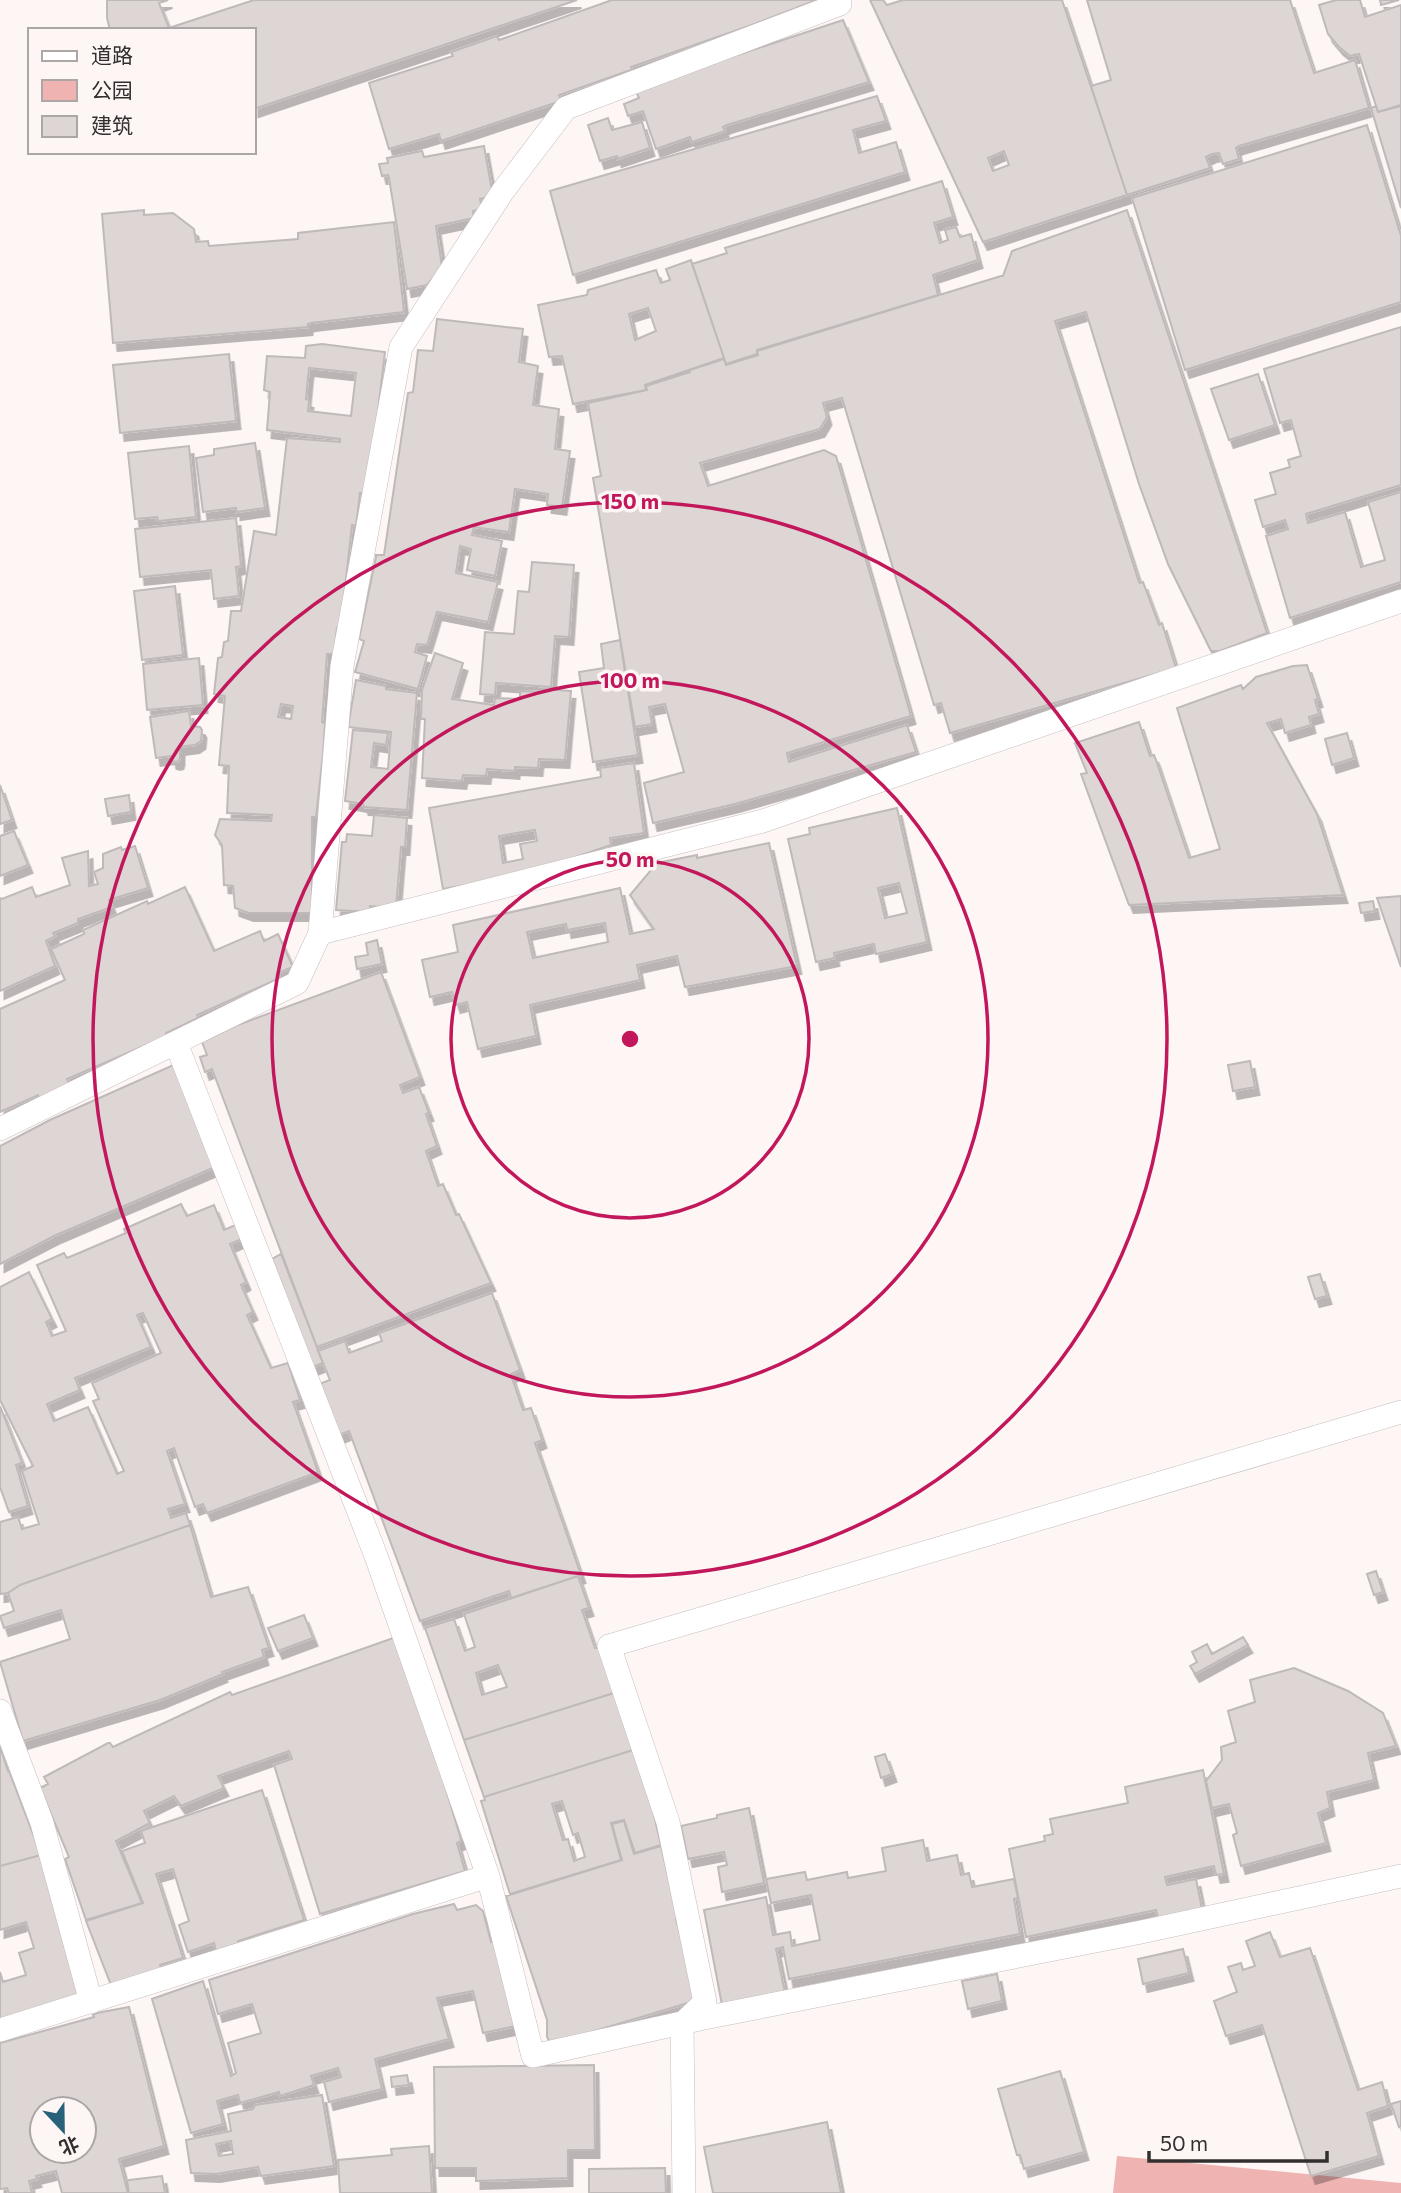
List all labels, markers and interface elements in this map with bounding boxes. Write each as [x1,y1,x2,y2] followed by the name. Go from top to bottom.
[28,28,256,154] legend
[91,42,133,67] text: 道路
[91,77,133,102] text: 公园
[91,112,133,137] text: 建筑
[601,488,659,513] text: 150 m
[600,667,660,692] text: 100 m
[606,846,654,871] text: 50 m
[618,1027,642,1051] centre of rings
[28,2095,98,2165] north arrow
[1149,2120,1328,2164] scale bar
[1160,2130,1208,2155] text: 50 m
[56,2132,83,2160] text: 北

